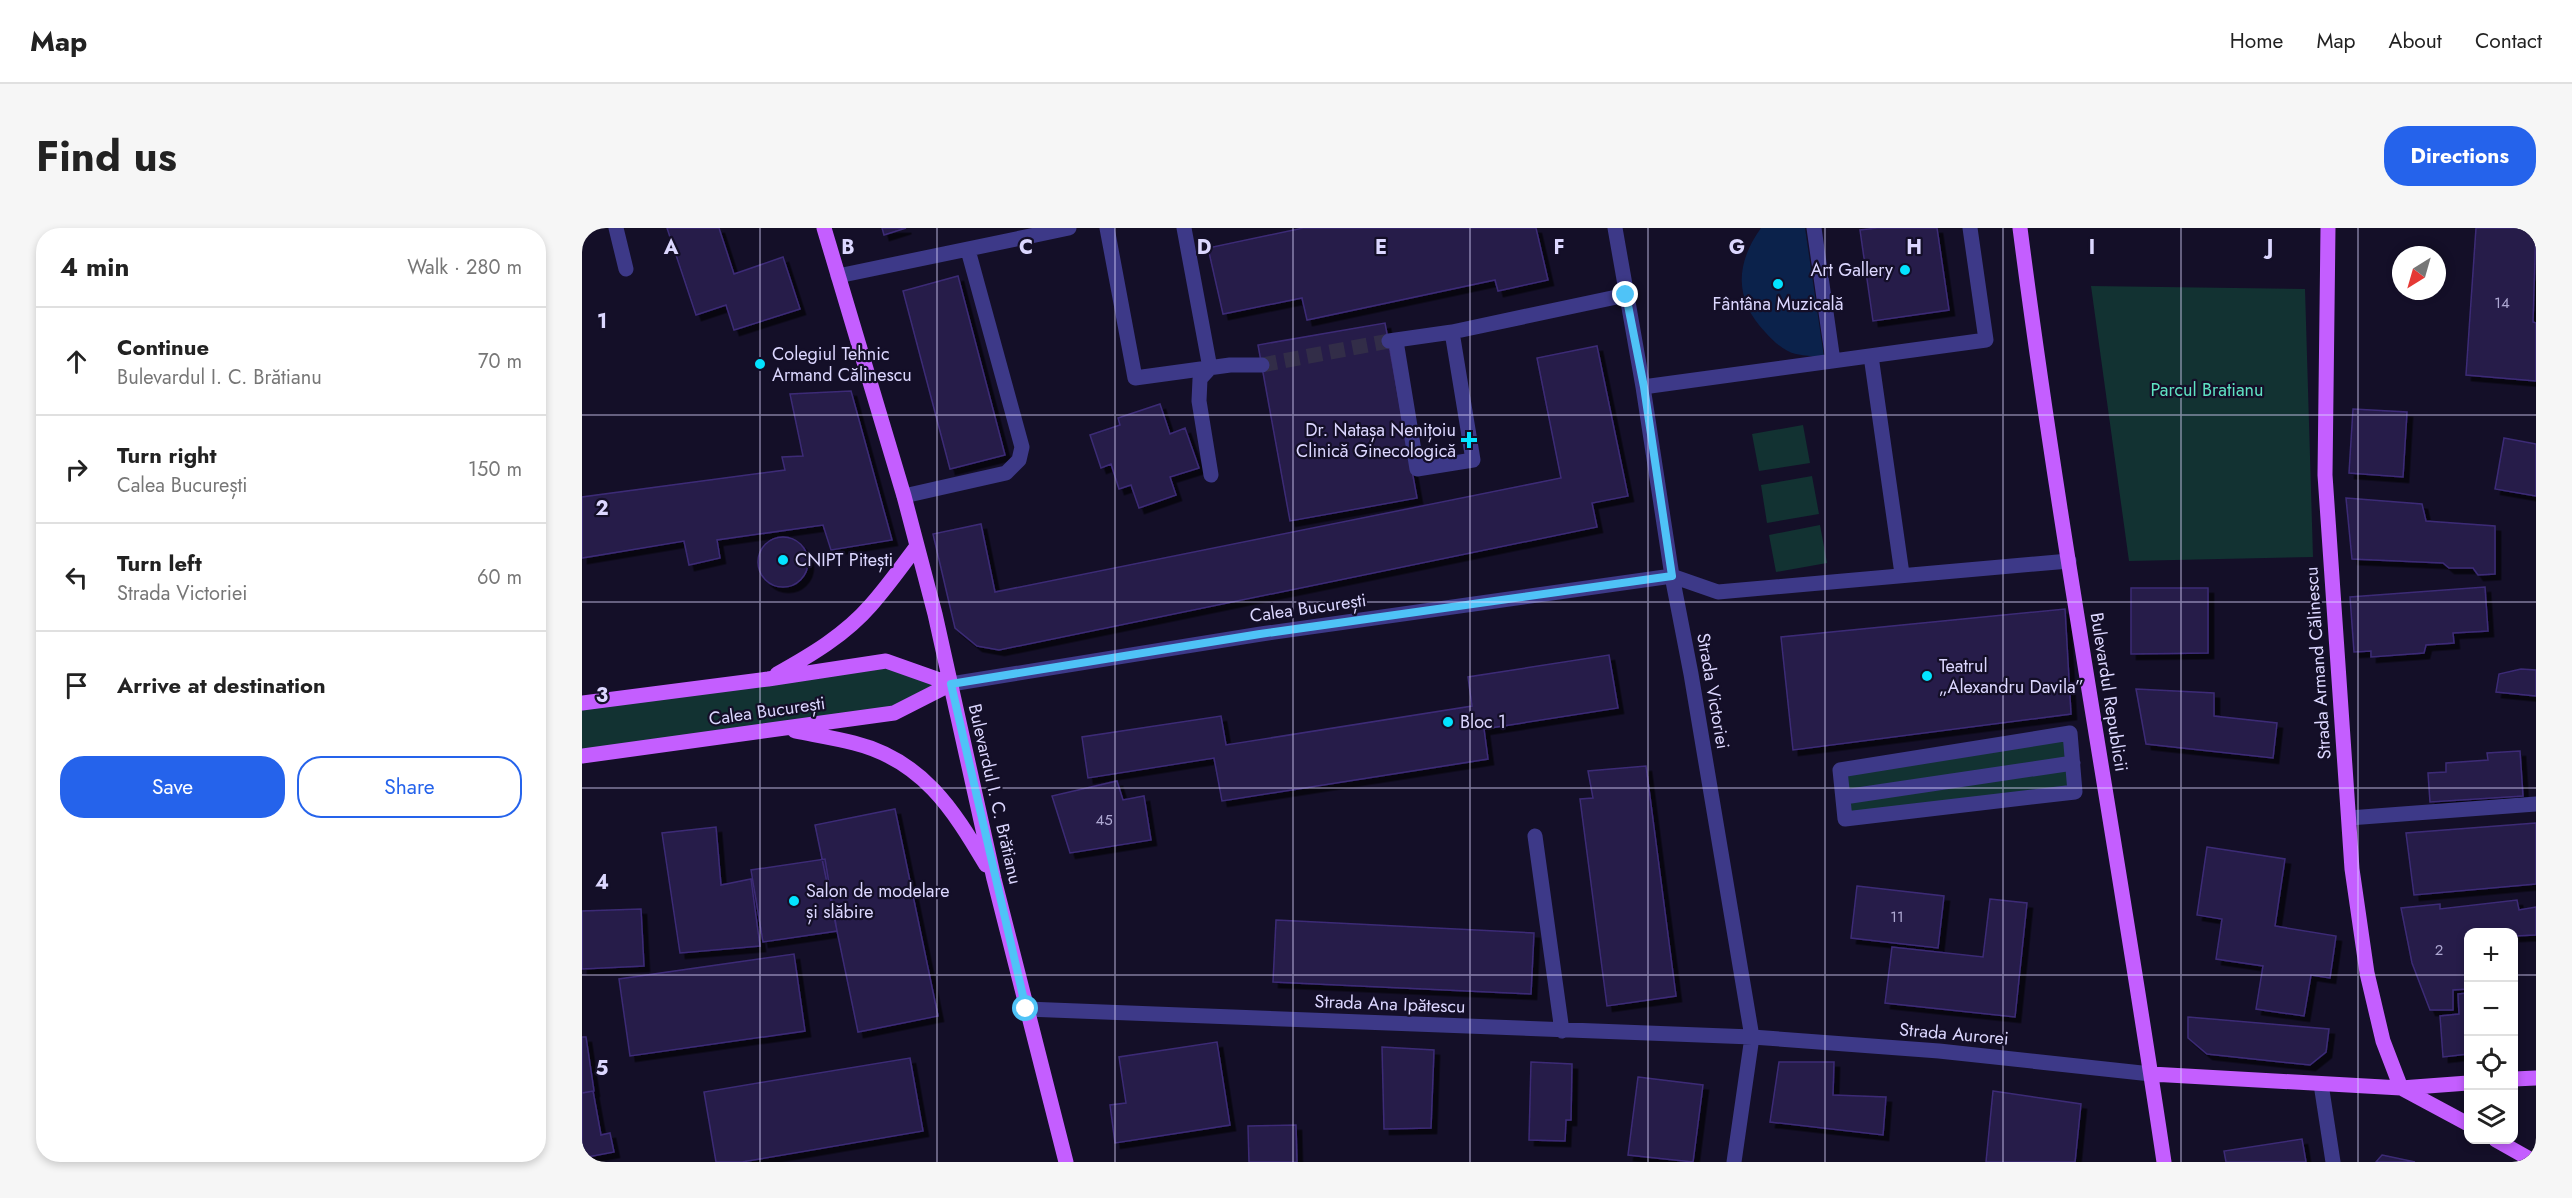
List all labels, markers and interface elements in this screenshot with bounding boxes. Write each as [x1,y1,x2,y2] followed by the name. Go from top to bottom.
[30,21,87,62] text: Map
[2230,26,2283,56] text: Home
[2316,26,2356,56] text: Map
[2389,26,2442,56] text: About
[2475,26,2542,56] text: Contact
[36,126,177,187] text: Find us
[2384,126,2536,186] button: Directions
[663,233,679,262] text: A
[841,233,855,262] text: B
[1019,233,1033,262] text: C
[1197,233,1211,262] text: D
[1375,233,1387,262] text: E
[1553,233,1565,262] text: F
[1729,233,1745,262] text: G
[1906,233,1922,262] text: H
[2089,233,2095,262] text: I
[2263,233,2273,262] text: J
[2392,246,2446,300] north arrow
[60,248,129,286] text: 4 min
[407,253,522,282] text: Walk · 280 m
[1810,257,1893,283] place label: Art Gallery
[1898,263,1912,277] marker: Art Gallery
[1771,277,1785,291] marker: Fântâna Muzicală
[1612,281,1638,307] route end
[1713,291,1843,317] place label: Fântâna Muzicală
[2494,292,2510,314] house number: 14
[597,307,607,336] text: 1
[117,331,209,363] text: Continue
[772,341,912,388] place label: Colegiul Tehnic Armand Călinescu
[60,345,93,378] icon: ahead
[478,347,522,376] text: 70 m
[753,357,767,371] marker: Colegiul Tehnic Armand Călinescu
[117,363,322,392] text: Bulevardul I. C. Brătianu
[2151,377,2263,403] park label: Parcul Bratianu
[1296,417,1456,464] place label: Dr. Natașa Nenițoiu Clinică Ginecologică
[1460,431,1478,449] marker: Dr. Natașa Nenițoiu Clinică Ginecologică
[117,439,217,471] text: Turn right
[60,453,93,486] icon: right
[468,455,522,484] text: 150 m
[117,471,247,500] text: Calea București
[595,494,609,523] text: 2
[117,547,202,579] text: Turn left
[795,547,893,573] place label: CNIPT Pitești
[776,553,790,567] marker: CNIPT Pitești
[60,561,93,594] icon: left
[477,563,522,592] text: 60 m
[2298,566,2338,760] street label: Strada Armand Călinescu
[117,579,248,608] text: Strada Victoriei
[1248,587,1368,629] street label: Calea București
[2084,611,2134,773] street label: Bulevardul Republicii
[1690,631,1736,751] street label: Strada Victoriei
[1939,653,2084,700] place label: Teatrul „Alexandru Davila”
[60,669,93,702] icon: arrive
[117,669,326,701] text: Arrive at destination
[1920,669,1934,683] marker: Teatrul „Alexandru Davila”
[596,681,608,710] text: 3
[707,690,827,732] street label: Calea București
[962,701,1028,887] street label: Bulevardul I. C. Brătianu
[1460,709,1506,735] place label: Bloc 1
[1441,715,1455,729] marker: Bloc 1
[60,756,285,818] button: Save
[297,756,522,818] button: Share
[1095,809,1113,831] house number: 45
[595,868,609,897] text: 4
[806,878,950,925] place label: Salon de modelare și slăbire
[787,894,801,908] marker: Salon de modelare și slăbire
[1890,906,1904,928] house number: 11
[2464,928,2518,1144] map controls
[2464,928,2518,982] button: +
[2435,939,2443,961] house number: 2
[2464,982,2518,1036] button: −
[1314,988,1466,1020] street label: Strada Ana Ipătescu
[1012,995,1038,1021] route start
[1898,1016,2010,1052] street label: Strada Aurorei
[2464,1036,2518,1090] button: locate
[596,1054,609,1083] text: 5
[2464,1090,2518,1144] button: layers

